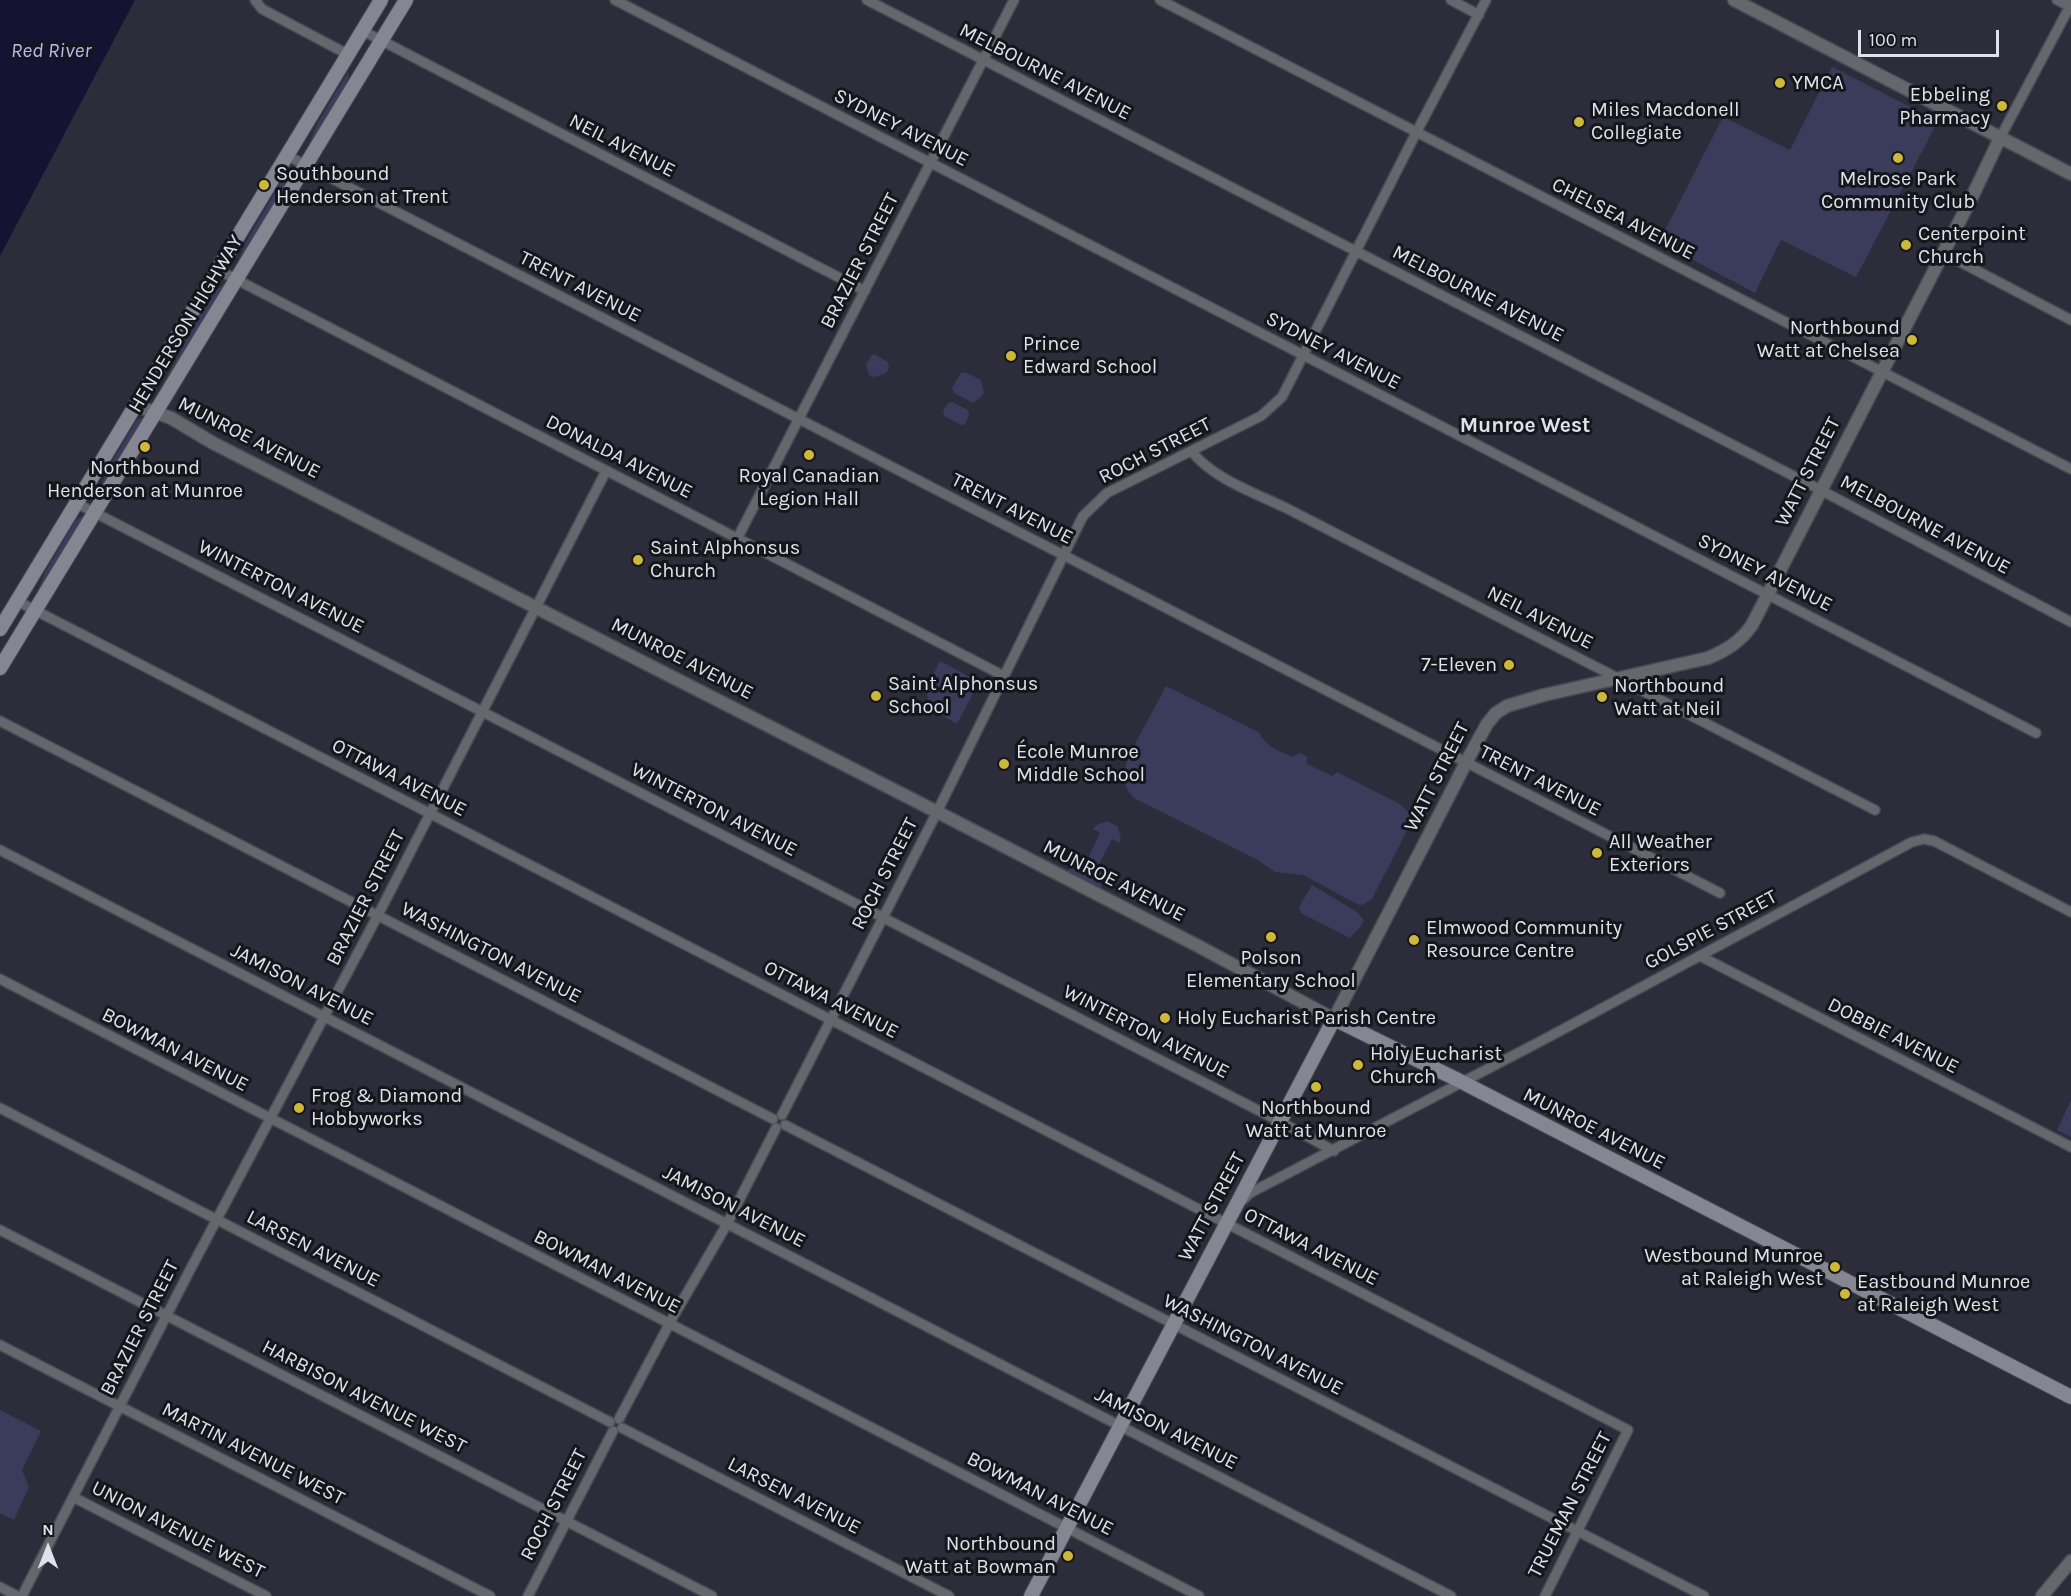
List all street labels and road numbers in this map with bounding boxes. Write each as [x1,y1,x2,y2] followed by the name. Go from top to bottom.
[955,18,1135,126] street label: MELBOURNE AVENUE
[830,84,972,172] street label: SYDNEY AVENUE
[565,109,679,183] street label: NEIL AVENUE
[1548,173,1698,265] street label: CHELSEA AVENUE
[816,189,904,333] street label: BRAZIER STREET
[123,231,249,417] street label: HENDERSON HIGHWAY
[1388,240,1568,348] street label: MELBOURNE AVENUE
[515,246,645,328] street label: TRENT AVENUE
[1262,307,1404,395] street label: SYDNEY AVENUE
[174,392,324,484] street label: MUNROE AVENUE
[542,410,696,504] street label: DONALDA AVENUE
[1095,413,1215,489] street label: ROCH STREET
[1770,413,1846,531] street label: WATT STREET
[947,468,1077,550] street label: TRENT AVENUE
[1836,470,2014,580] street label: MELBOURNE AVENUE
[1694,529,1836,617] street label: SYDNEY AVENUE
[194,535,368,639] street label: WINTERTON AVENUE
[1483,581,1597,655] street label: NEIL AVENUE
[607,613,757,705] street label: MUNROE AVENUE
[1399,718,1475,836] street label: WATT STREET
[328,734,470,822] street label: OTTAWA AVENUE
[1475,740,1605,822] street label: TRENT AVENUE
[627,758,801,862] street label: WINTERTON AVENUE
[847,814,923,934] street label: ROCH STREET
[322,826,410,970] street label: BRAZIER STREET
[1039,835,1189,927] street label: MUNROE AVENUE
[1641,885,1781,975] street label: GOLSPIE STREET
[397,897,585,1009] street label: WASHINGTON AVENUE
[227,939,377,1031] street label: JAMISON AVENUE
[760,956,902,1044] street label: OTTAWA AVENUE
[1059,980,1233,1084] street label: WINTERTON AVENUE
[1823,993,1963,1079] street label: DOBBIE AVENUE
[98,1003,252,1097] street label: BOWMAN AVENUE
[1519,1083,1669,1175] street label: MUNROE AVENUE
[1173,1149,1251,1265] street label: WATT STREET
[659,1161,809,1253] street label: JAMISON AVENUE
[1240,1203,1382,1291] street label: OTTAWA AVENUE
[242,1205,384,1293] street label: LARSEN AVENUE
[530,1225,684,1319] street label: BOWMAN AVENUE
[96,1256,184,1400] street label: BRAZIER STREET
[1159,1289,1347,1401] street label: WASHINGTON AVENUE
[258,1335,470,1459] street label: HARBISON AVENUE WEST
[1091,1383,1241,1475] street label: JAMISON AVENUE
[158,1397,348,1511] street label: MARTIN AVENUE WEST
[1523,1428,1617,1582] street label: TRUEMAN STREET
[516,1445,592,1565] street label: ROCH STREET
[963,1447,1117,1541] street label: BOWMAN AVENUE
[723,1452,865,1540] street label: LARSEN AVENUE
[87,1476,269,1584] street label: UNION AVENUE WEST

